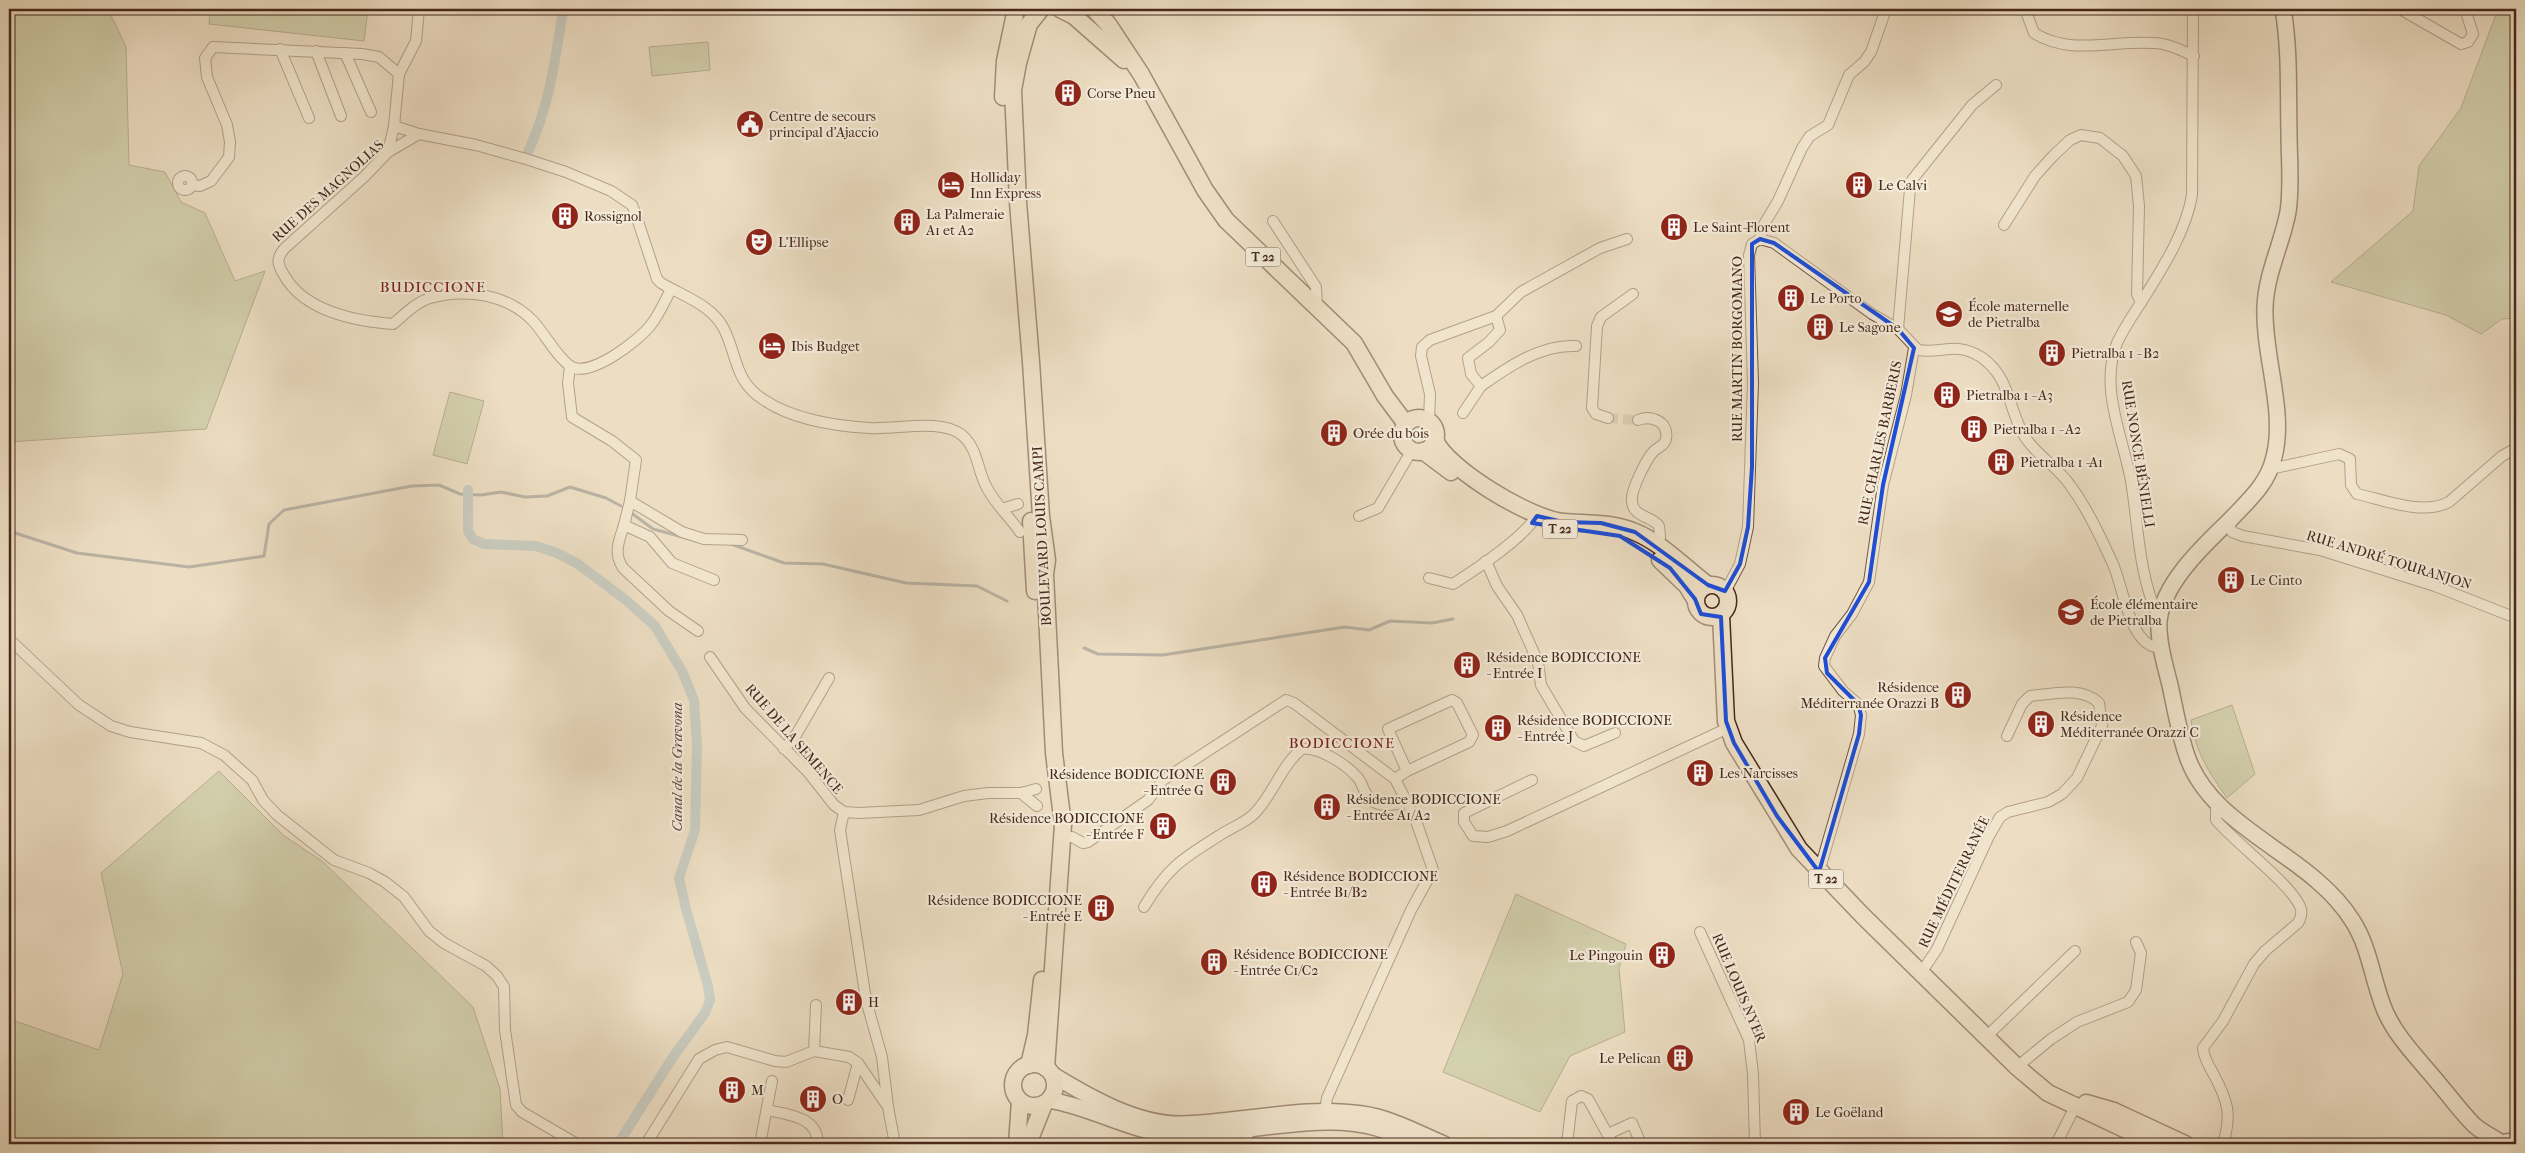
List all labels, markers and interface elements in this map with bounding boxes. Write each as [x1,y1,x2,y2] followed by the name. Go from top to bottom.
[1053,78,1083,108] building icon: Corse Pneu
[1087,85,1156,102] place label: Corse Pneu
[768,108,879,141] place label: Centre de secours principal d'Ajaccio
[735,109,765,139] public building icon: Centre de secours principal d'Ajaccio
[269,136,387,246] street label: RUE DES MAGNOLIAS
[970,169,1041,202] place label: Holliday Inn Express
[936,170,966,200] hotel icon: Holliday Inn Express
[1844,170,1874,200] building icon: Le Calvi
[1878,177,1927,194] place label: Le Calvi
[550,201,580,231] building icon: Rossignol
[925,206,1005,239] place label: La Palmeraie A1 et A2
[892,207,922,237] building icon: La Palmeraie A1 et A2
[584,208,642,225] place label: Rossignol
[1659,212,1689,242] building icon: Le Saint-Florent
[1693,219,1790,236] place label: Le Saint-Florent
[744,227,774,257] theatre icon: L'Ellipse
[778,234,829,251] place label: L'Ellipse
[1246,248,1280,266] road number: T 22
[1729,256,1746,442] street label: RUE MARTIN BORGOMANO
[380,278,486,296] district label: BUDICCIONE
[1776,283,1806,313] building icon: Le Porto
[1810,290,1862,307] place label: Le Porto
[1968,297,2069,331] place label: École maternelle de Pietralba
[1934,299,1964,329] school or university icon: École maternelle de Pietralba
[1805,312,1835,342] building icon: Le Sagone
[1839,319,1901,336] place label: Le Sagone
[757,331,787,361] hotel icon: Ibis Budget
[791,338,860,355] place label: Ibis Budget
[2037,338,2067,368] building icon: Pietralba 1 - B2
[2071,345,2159,362] place label: Pietralba 1 - B2
[1854,359,1906,527] street label: RUE CHARLES BARBERIS
[2118,379,2159,530] street label: RUE NONCE BÉNIELLI
[1932,380,1962,410] building icon: Pietralba 1 - A3
[1966,387,2053,404] place label: Pietralba 1 - A3
[1959,414,1989,444] building icon: Pietralba 1 - A2
[1319,418,1349,448] building icon: Orée du bois
[1993,421,2081,438] place label: Pietralba 1 - A2
[1353,425,1429,442] place label: Orée du bois
[1029,445,1055,626] street label: BOULEVARD LOUIS CAMPI
[1986,447,2016,477] building icon: Pietralba 1 -A1
[2020,454,2103,471] place label: Pietralba 1 -A1
[1542,520,1578,538] road number: T 22
[2304,526,2474,593] street label: RUE ANDRÉ TOURANJON
[2216,565,2246,595] building icon: Le Cinto
[2250,572,2302,589] place label: Le Cinto
[2090,595,2198,629] place label: École élémentaire de Pietralba
[2056,597,2086,627] school or university icon: École élémentaire de Pietralba
[1486,649,1641,682] place label: Résidence BODICCIONE - Entrée I
[1452,650,1482,680] building icon: Résidence BODICCIONE - Entrée I
[1800,679,1939,712] place label: Résidence Méditerranée Orazzi B
[742,680,847,798] street label: RUE DE LA SEMENCE
[1943,680,1973,710] building icon: Résidence Méditerranée Orazzi B
[668,702,686,832] water label: Canal de la Gravona
[2060,708,2199,741] place label: Résidence Méditerranée Orazzi C
[2026,709,2056,739] building icon: Résidence Méditerranée Orazzi C
[1517,712,1672,745] place label: Résidence BODICCIONE - Entrée J
[1483,713,1513,743] building icon: Résidence BODICCIONE - Entrée J
[1289,734,1395,752] district label: BODICCIONE
[1685,758,1715,788] building icon: Les Narcisses
[1719,765,1798,782] place label: Les Narcisses
[1049,766,1204,799] place label: Résidence BODICCIONE - Entrée G
[1208,767,1238,797] building icon: Résidence BODICCIONE - Entrée G
[1346,791,1501,824] place label: Résidence BODICCIONE - Entrée A1/A2
[1312,792,1342,822] building icon: Résidence BODICCIONE - Entrée A1/A2
[989,810,1144,843] place label: Résidence BODICCIONE - Entrée F
[1148,811,1178,841] building icon: Résidence BODICCIONE - Entrée F
[1914,813,1994,951] street label: RUE MÉDITERRANÉE
[1283,868,1438,901] place label: Résidence BODICCIONE - Entrée B1/B2
[1249,869,1279,899] building icon: Résidence BODICCIONE - Entrée B1/B2
[1808,870,1844,889] road number: T 22
[927,892,1082,925] place label: Résidence BODICCIONE - Entrée E
[1086,893,1116,923] building icon: Résidence BODICCIONE - Entrée E
[1708,931,1770,1046] street label: RUE LOUIS NYER
[1647,940,1677,970] building icon: Le Pingouin
[1233,946,1388,979] place label: Résidence BODICCIONE - Entrée C1/C2
[1199,947,1229,977] building icon: Résidence BODICCIONE - Entrée C1/C2
[1569,947,1643,964] place label: Le Pingouin
[834,987,864,1017] building icon: H
[868,994,879,1011] place label: H
[1665,1043,1695,1073] building icon: Le Pelican
[1599,1050,1661,1067] place label: Le Pelican
[717,1075,747,1105] building icon: M
[751,1082,764,1099] place label: M
[798,1084,828,1114] building icon: O
[832,1091,843,1108] place label: O
[1781,1097,1811,1127] building icon: Le Goëland
[1815,1104,1884,1121] place label: Le Goëland

